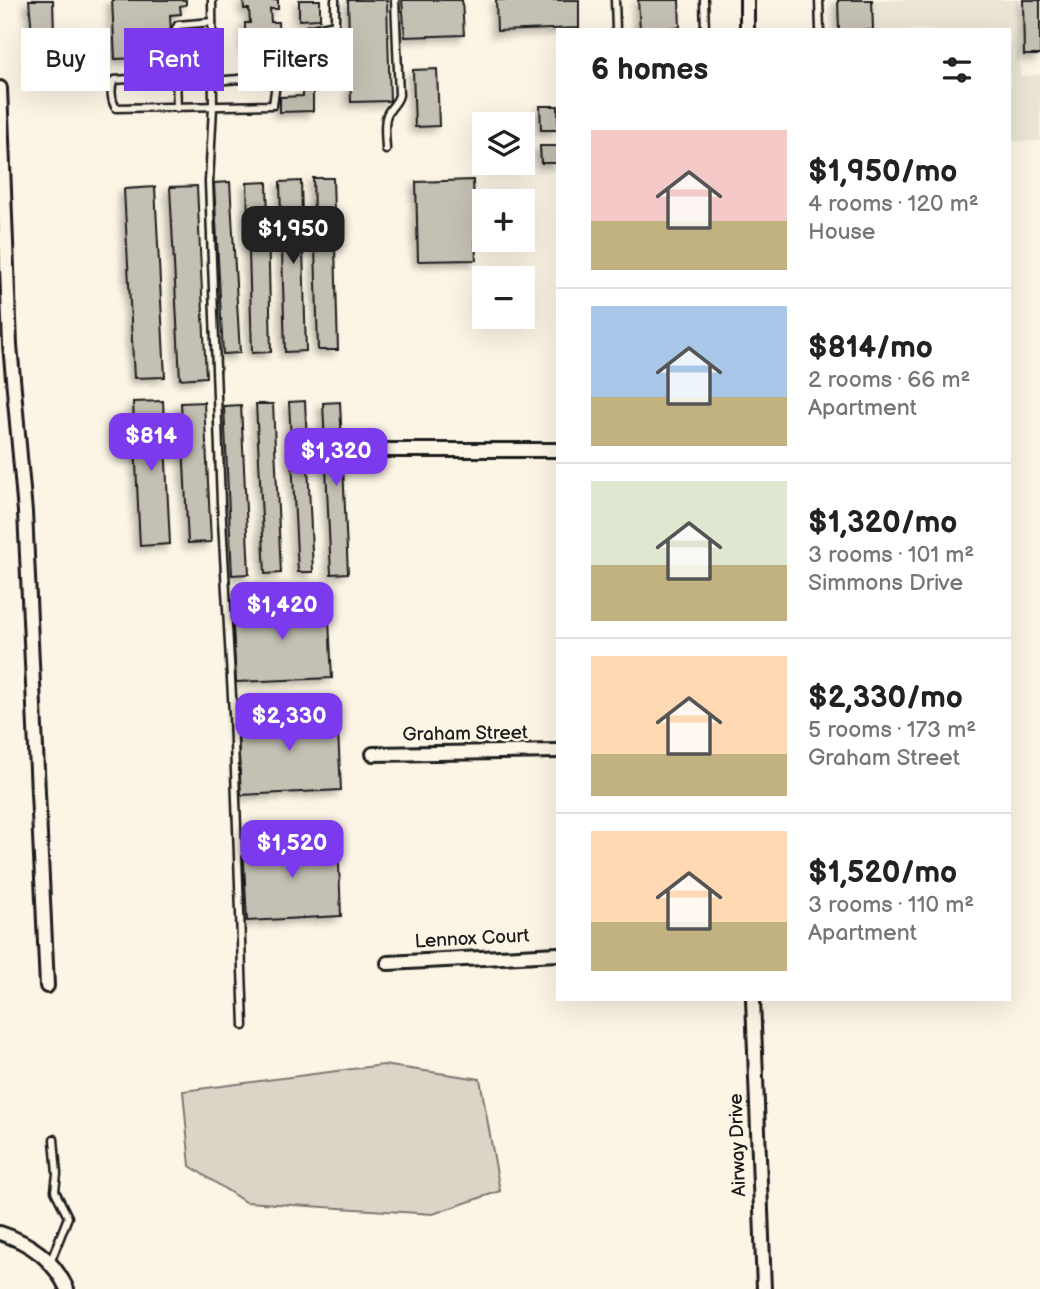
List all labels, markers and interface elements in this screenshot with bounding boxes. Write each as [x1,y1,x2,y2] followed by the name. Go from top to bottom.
[21,28,110,91] chip: Buy
[124,28,224,91] chip: Rent
[238,28,353,91] chip: Filters
[938,51,976,89] icon: filters
[591,52,708,88] text: 6 homes
[472,112,535,329] map controls
[472,112,535,175] button: layers
[808,154,957,190] text: $1,950/mo
[647,158,731,242] icon: home
[472,189,535,252] button: +
[808,190,979,218] text: 4 rooms · 120 m²
[236,206,350,266] pin: $1,950
[257,215,329,243] text: $1,950
[808,218,875,246] text: House
[472,266,535,329] button: −
[808,330,933,366] text: $814/mo
[647,334,731,418] icon: home
[808,366,970,394] text: 2 rooms · 66 m²
[808,394,917,422] text: Apartment
[110,414,192,473] pin: $814
[125,422,177,450] text: $814
[279,428,393,488] pin: $1,320
[300,437,372,465] text: $1,320
[808,505,957,541] text: $1,320/mo
[647,509,731,593] icon: home
[808,541,974,569] text: 3 rooms · 101 m²
[808,569,963,597] text: Simmons Drive
[225,582,339,642] pin: $1,420
[246,591,318,619] text: $1,420
[808,680,963,716] text: $2,330/mo
[647,684,731,768] icon: home
[232,694,346,753] pin: $2,330
[251,702,327,730] text: $2,330
[808,716,976,744] text: 5 rooms · 173 m²
[402,721,528,747] street label: Graham Street
[808,744,960,772] text: Graham Street
[235,820,349,880] pin: $1,520
[257,829,327,857] text: $1,520
[808,855,957,891] text: $1,520/mo
[647,859,731,943] icon: home
[808,891,974,919] text: 3 rooms · 110 m²
[808,919,917,947] text: Apartment
[414,925,530,953] street label: Lennox Court
[725,1093,751,1197] street label: Airway Drive

